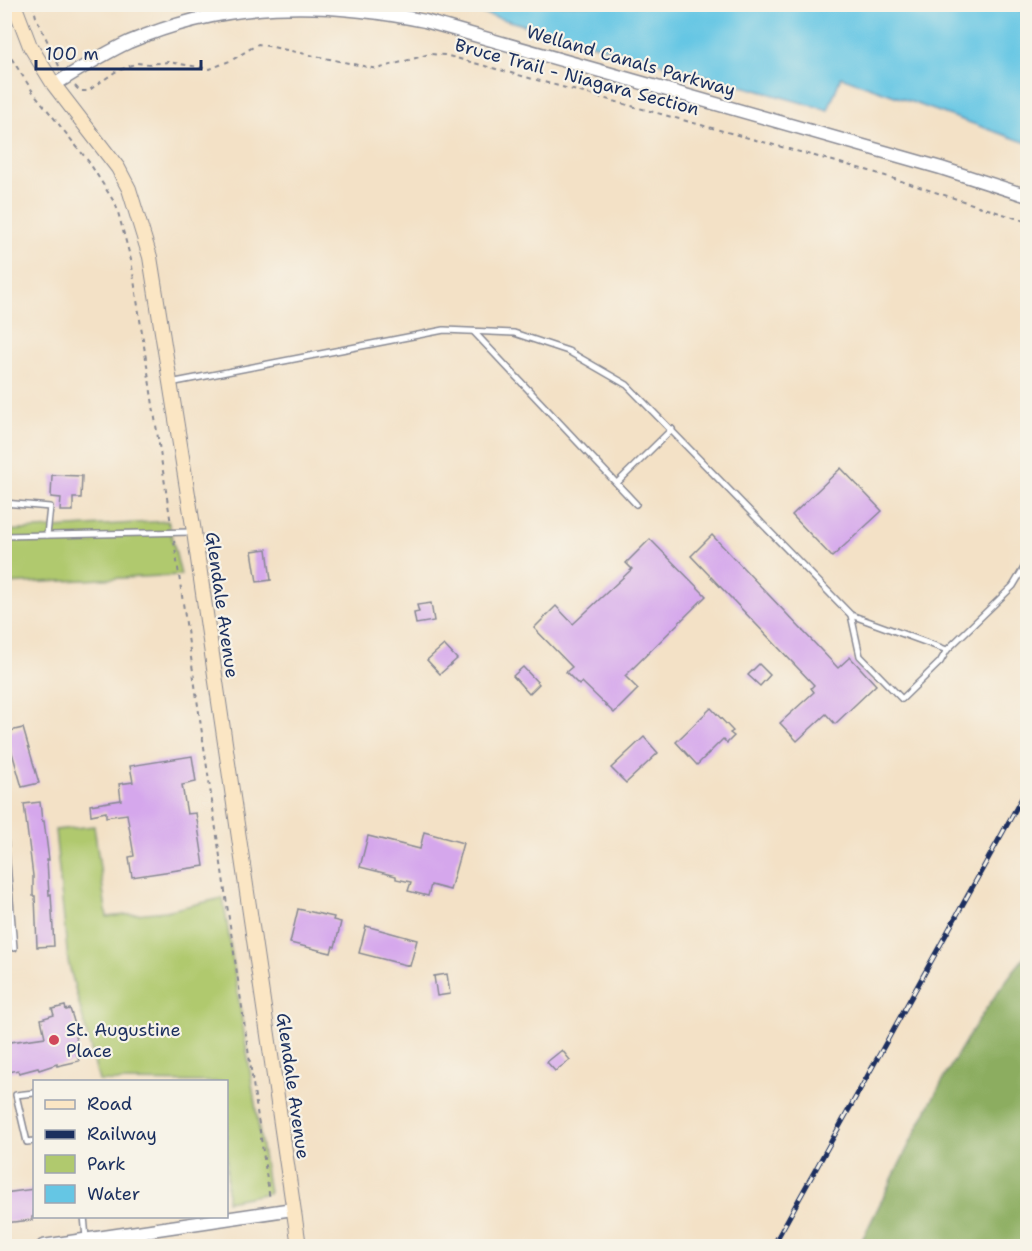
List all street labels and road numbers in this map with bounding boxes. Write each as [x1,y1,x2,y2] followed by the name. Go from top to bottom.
[524,20,738,102] street label: Welland Canals Parkway
[452,33,702,121] street label: Bruce Trail - Niagara Section
[200,530,244,680] street label: Glendale Avenue
[271,1011,315,1161] street label: Glendale Avenue

